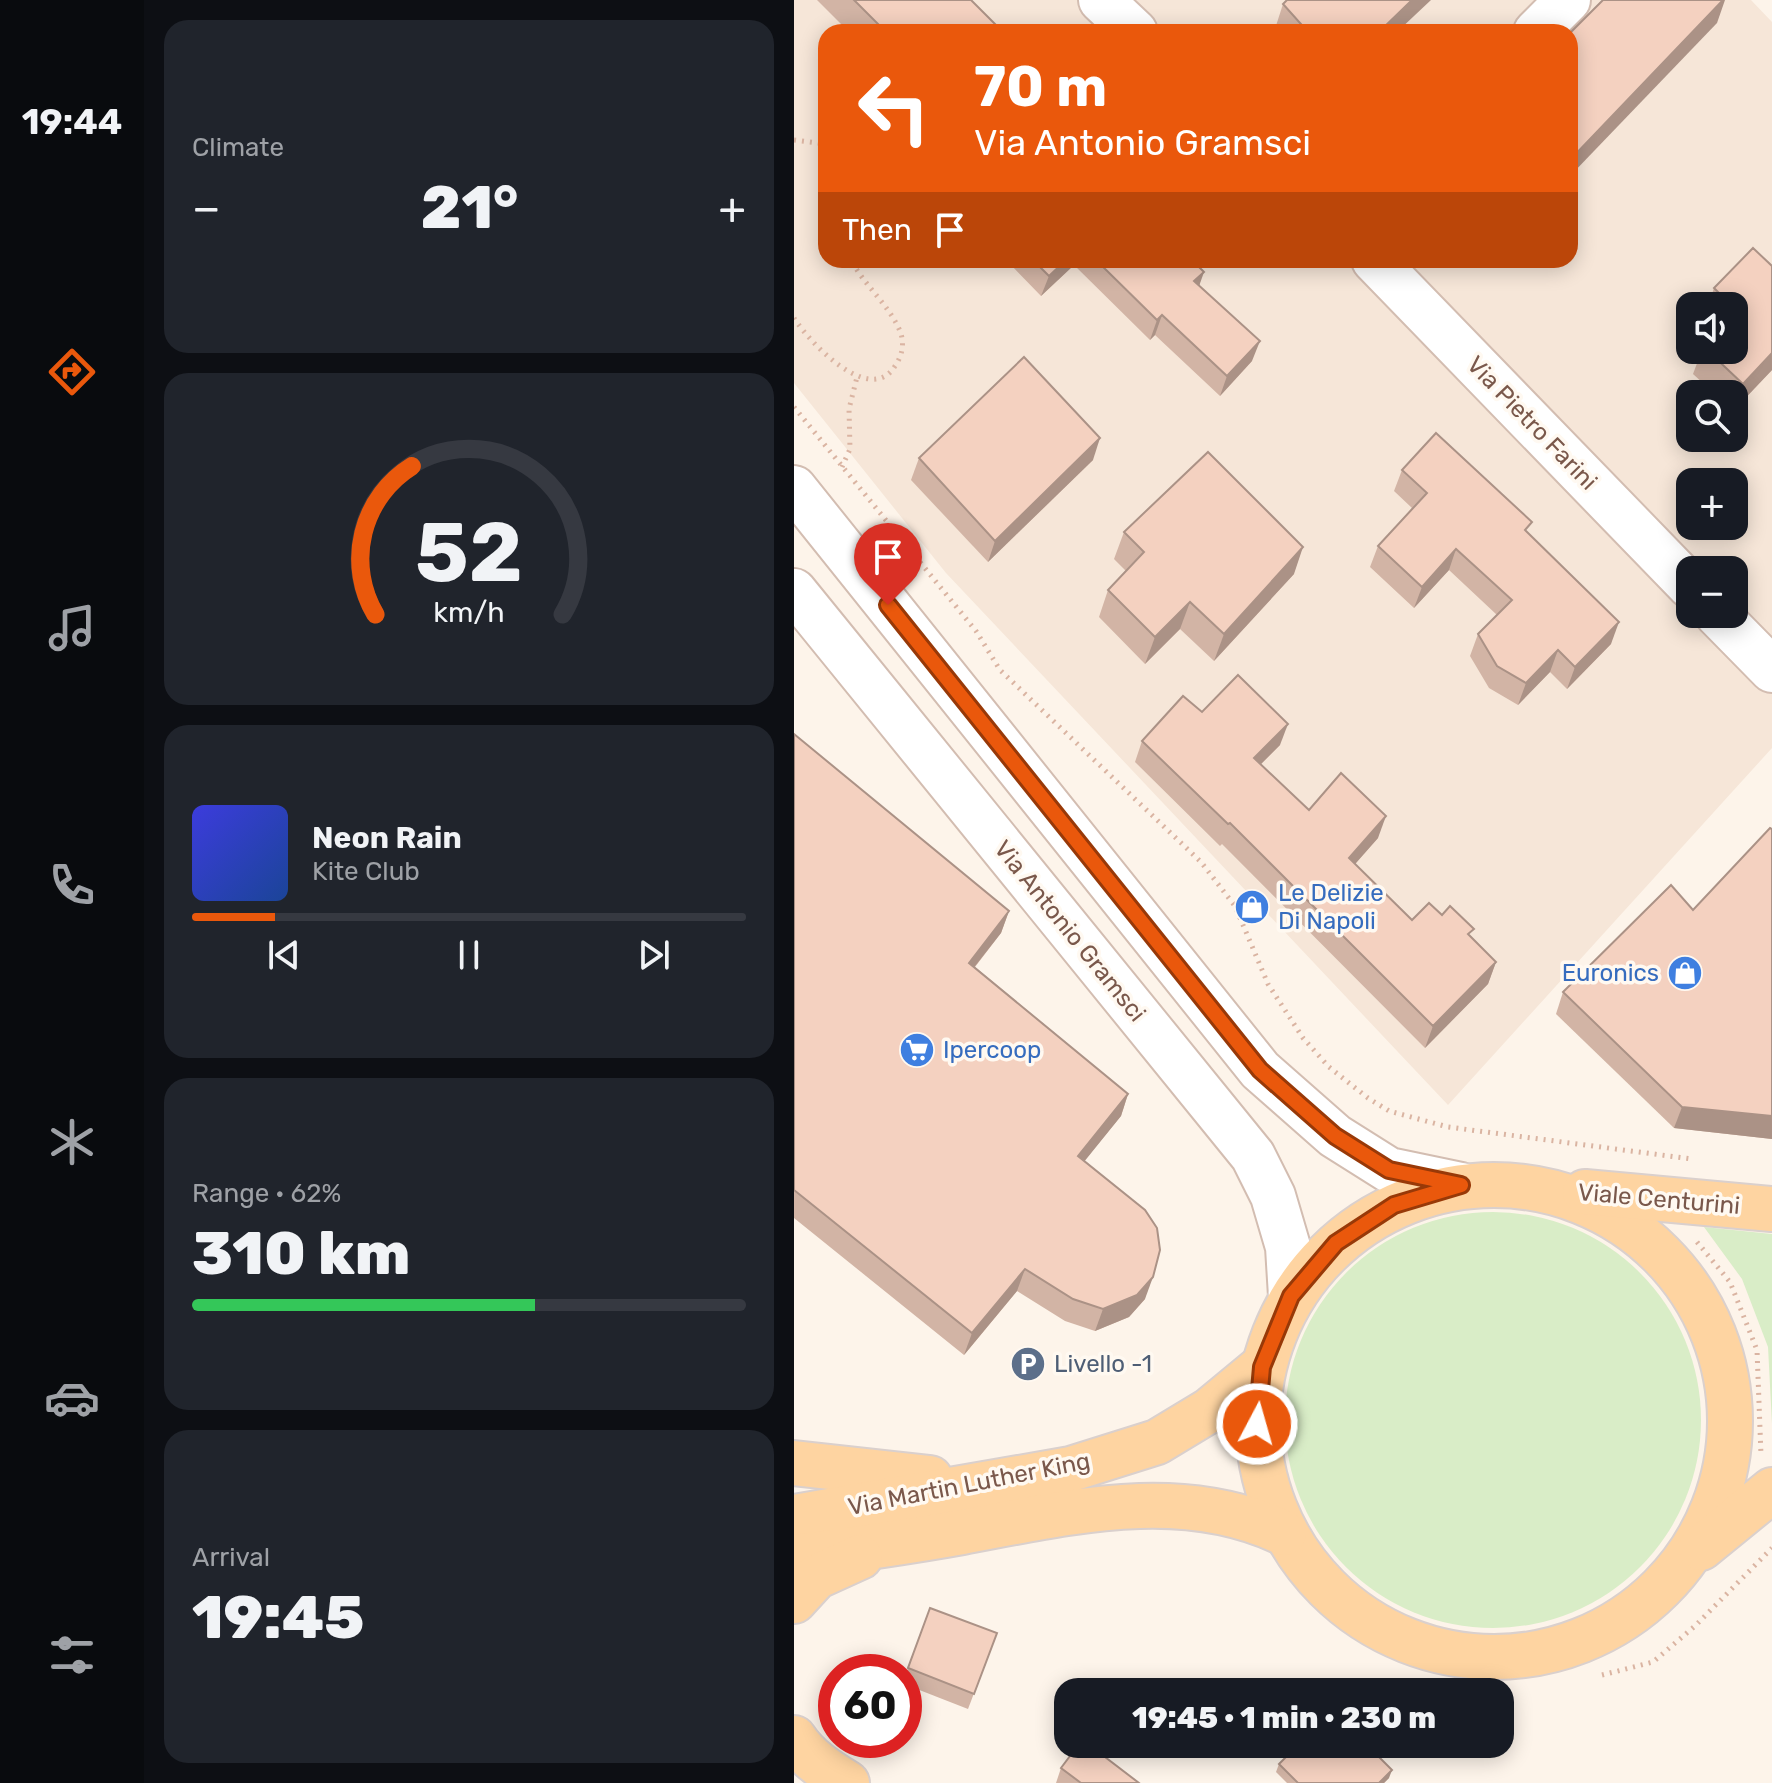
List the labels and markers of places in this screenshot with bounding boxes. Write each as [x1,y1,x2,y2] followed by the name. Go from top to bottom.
[854,523,922,605] pin
[1278,879,1384,935] place label: Le Delizie Di Napoli
[1233,888,1271,926] shop icon: Le Delizie Di Napoli
[1666,954,1704,992] shop icon: Euronics
[1562,959,1659,987] place label: Euronics
[898,1031,936,1069] supermarket icon: Ipercoop
[943,1036,1041,1064] place label: Ipercoop
[1009,1345,1047,1383] parking icon: Livello -1
[1054,1350,1152,1378] place label: Livello -1

